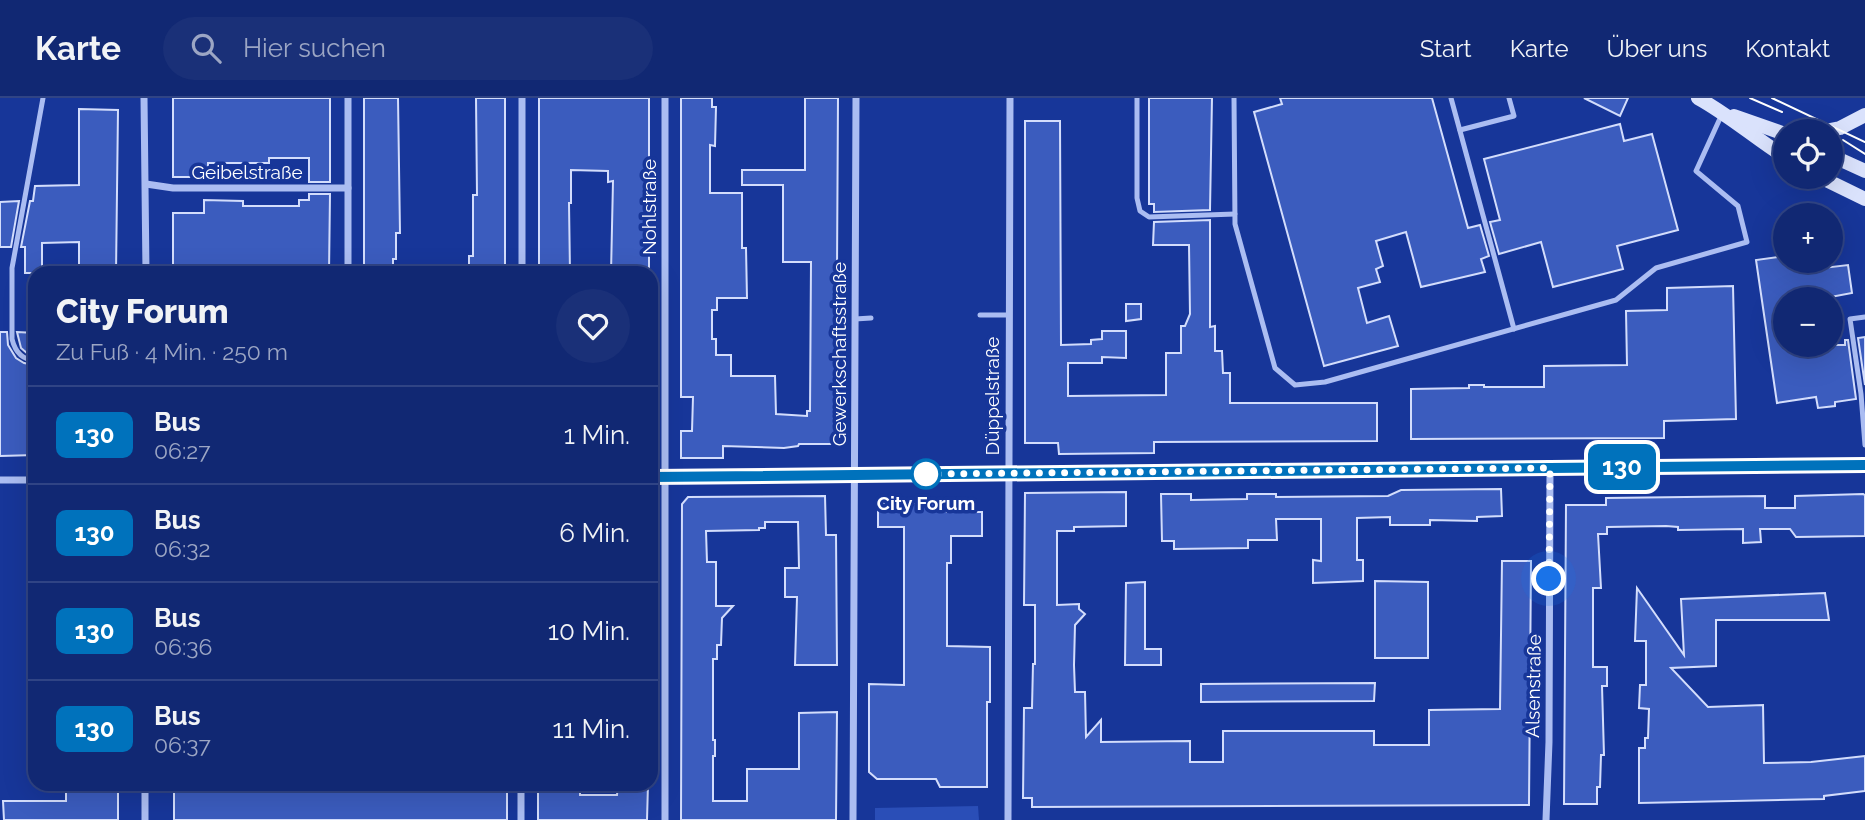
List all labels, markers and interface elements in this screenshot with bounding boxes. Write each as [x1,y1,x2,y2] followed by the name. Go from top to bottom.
[163,17,653,80] search box
[35,29,121,68] text: Karte
[187,29,225,67] icon: search
[243,33,386,63] text: Hier suchen
[1420,34,1472,63] text: Start
[1510,34,1569,63] text: Karte
[1607,34,1707,63] text: Über uns
[1745,34,1830,63] text: Kontakt
[1773,119,1843,357] map controls
[1773,119,1843,189] button: locate
[638,159,660,255] street label: Nohlstraße
[191,161,303,183] street label: Geibelstraße
[1773,203,1843,273] button: +
[828,262,850,446] street label: Gewerkschaftsstraße
[1773,287,1843,357] button: −
[556,289,630,363] button: heart
[56,292,229,331] text: City Forum
[981,337,1003,455] street label: Düppelstraße
[56,338,288,365] text: Zu Fuß · 4 Min. · 250 m
[154,407,201,437] text: Bus
[75,420,114,449] text: 130
[564,420,630,450] text: 1 Min.
[154,437,211,464] text: 06:27
[1582,444,1662,490] line badge: 130
[1602,452,1642,481] text: 130
[911,459,941,489] marker: City Forum
[877,492,975,514] place label: City Forum
[154,505,201,535] text: Bus
[75,518,114,547] text: 130
[559,518,630,548] text: 6 Min.
[154,535,211,562] text: 06:32
[1531,561,1566,596] your location
[154,603,201,633] text: Bus
[75,616,114,645] text: 130
[548,616,630,646] text: 10 Min.
[154,633,212,660] text: 06:36
[1521,634,1545,738] street label: Alsenstraße
[154,701,201,731] text: Bus
[75,714,114,743] text: 130
[553,714,630,744] text: 11 Min.
[154,731,211,758] text: 06:37

